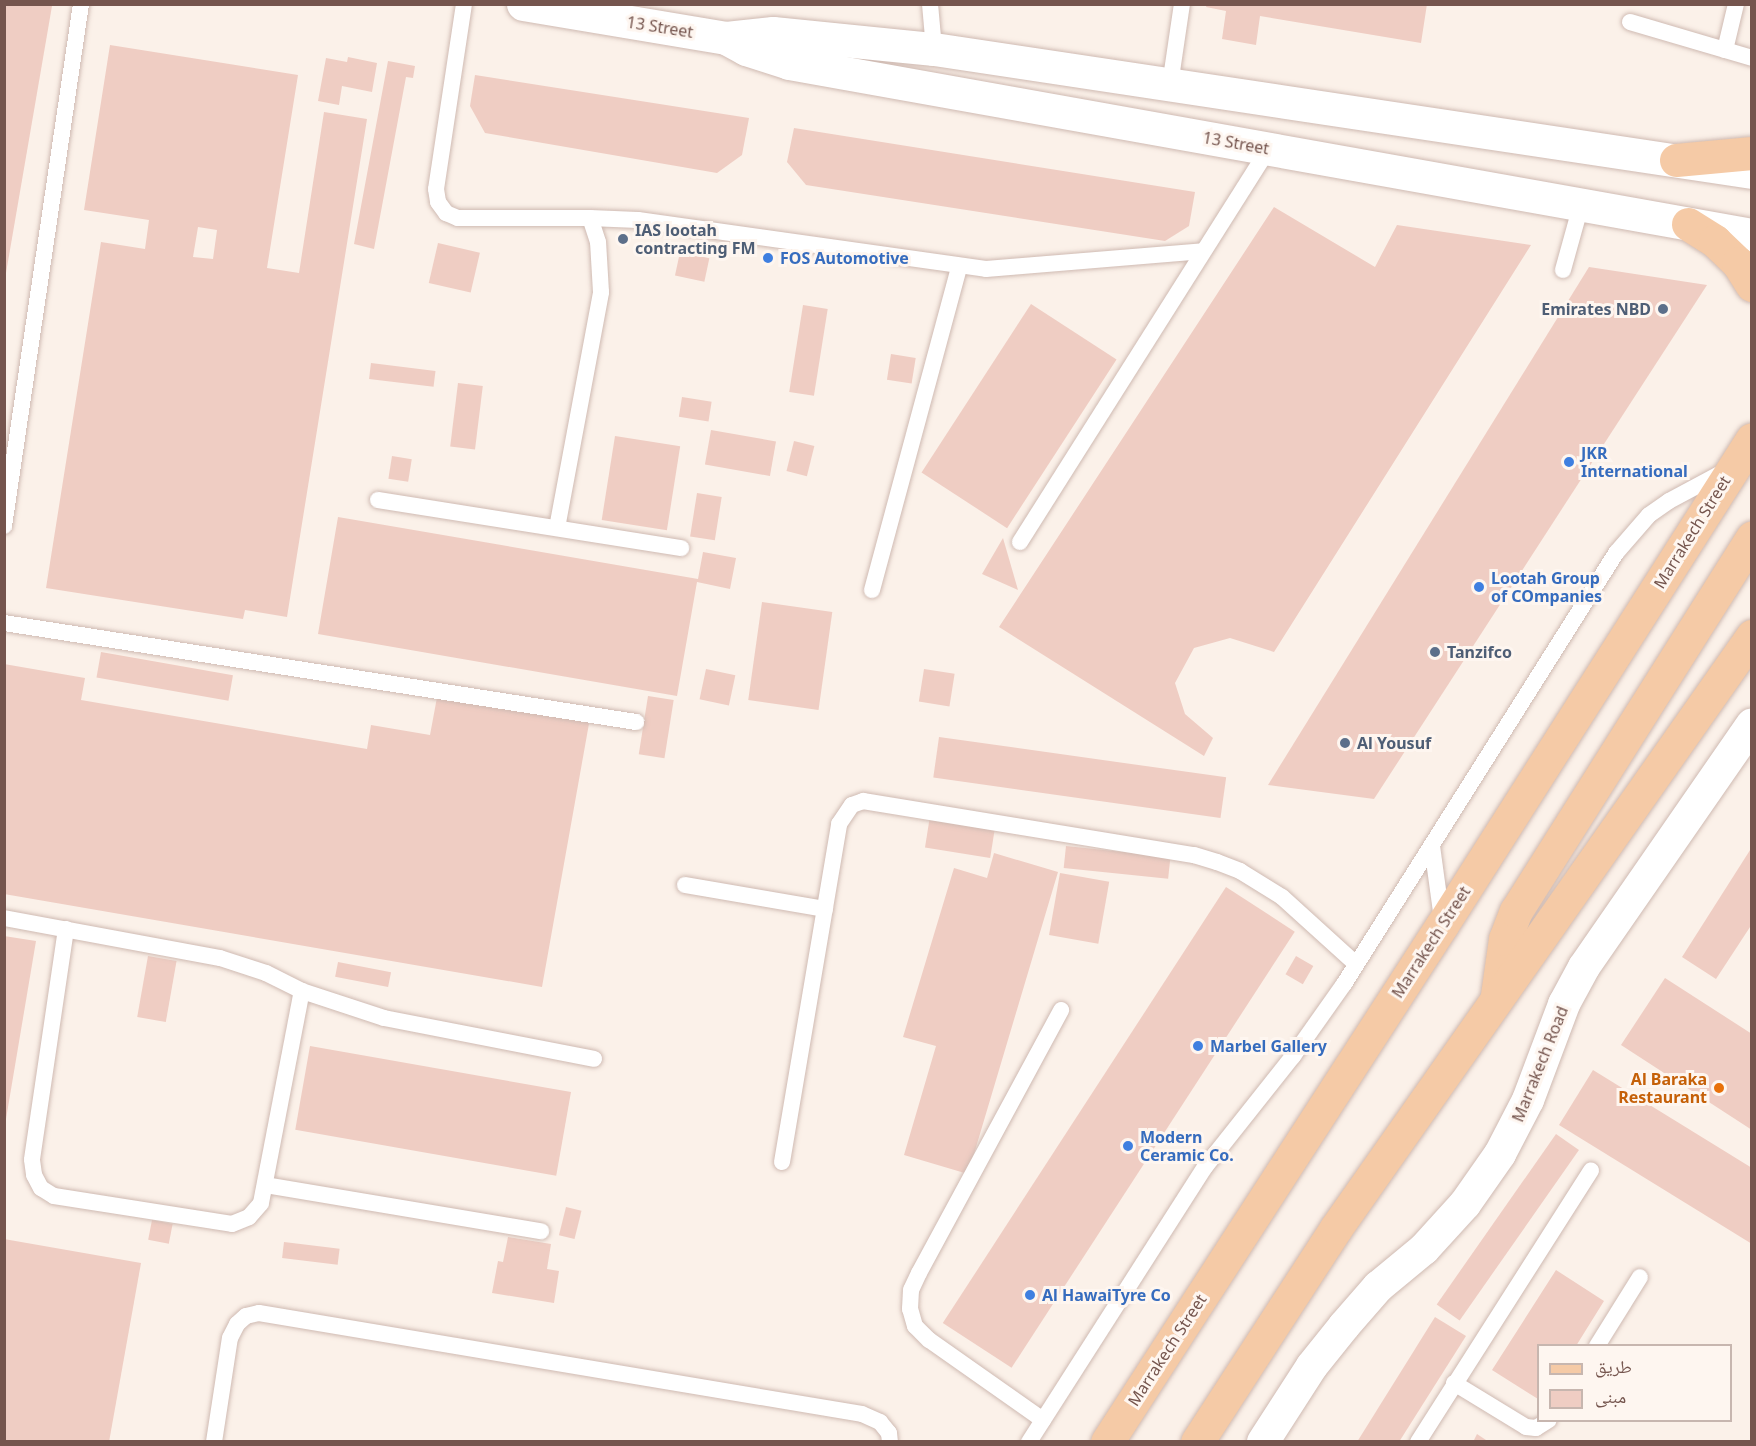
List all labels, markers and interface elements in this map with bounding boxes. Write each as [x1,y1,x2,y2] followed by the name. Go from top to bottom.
[625,12,695,42] street label: 13 Street
[1201,128,1271,158] street label: 13 Street
[635,220,756,258] place label: IAS lootah contracting FM
[616,232,630,246] marker: IAS lootah contracting FM
[780,248,909,268] place label: FOS Automotive
[761,251,775,265] marker: FOS Automotive
[1541,299,1651,319] place label: Emirates NBD
[1656,302,1670,316] marker: Emirates NBD
[1581,443,1688,481] place label: JKR International
[1562,455,1576,469] marker: JKR International
[1650,472,1734,592] street label: Marrakech Street
[1491,568,1602,606] place label: Lootah Group of COmpanies
[1472,580,1486,594] marker: Lootah Group of COmpanies
[1447,642,1512,662] place label: Tanzifco
[1428,645,1442,659] marker: Tanzifco
[1357,733,1431,753] place label: Al Yousuf
[1338,736,1352,750] marker: Al Yousuf
[1388,883,1474,1001] street label: Marrakech Street
[1508,1003,1572,1125] street label: Marrakech Road
[1210,1036,1327,1056] place label: Marbel Gallery
[1191,1039,1205,1053] marker: Marbel Gallery
[1618,1069,1707,1107] place label: Al Baraka Restaurant
[1712,1081,1726,1095] marker: Al Baraka Restaurant
[1140,1127,1234,1165] place label: Modern Ceramic Co.
[1121,1139,1135,1153] marker: Modern Ceramic Co.
[1042,1285,1171,1305] place label: Al HawaiTyre Co
[1023,1288,1037,1302] marker: Al HawaiTyre Co
[1124,1291,1210,1409] street label: Marrakech Street
[1537,1344,1732,1422] legend
[1595,1354,1632,1378] text: طريق
[1595,1384,1626,1408] text: مبنى

